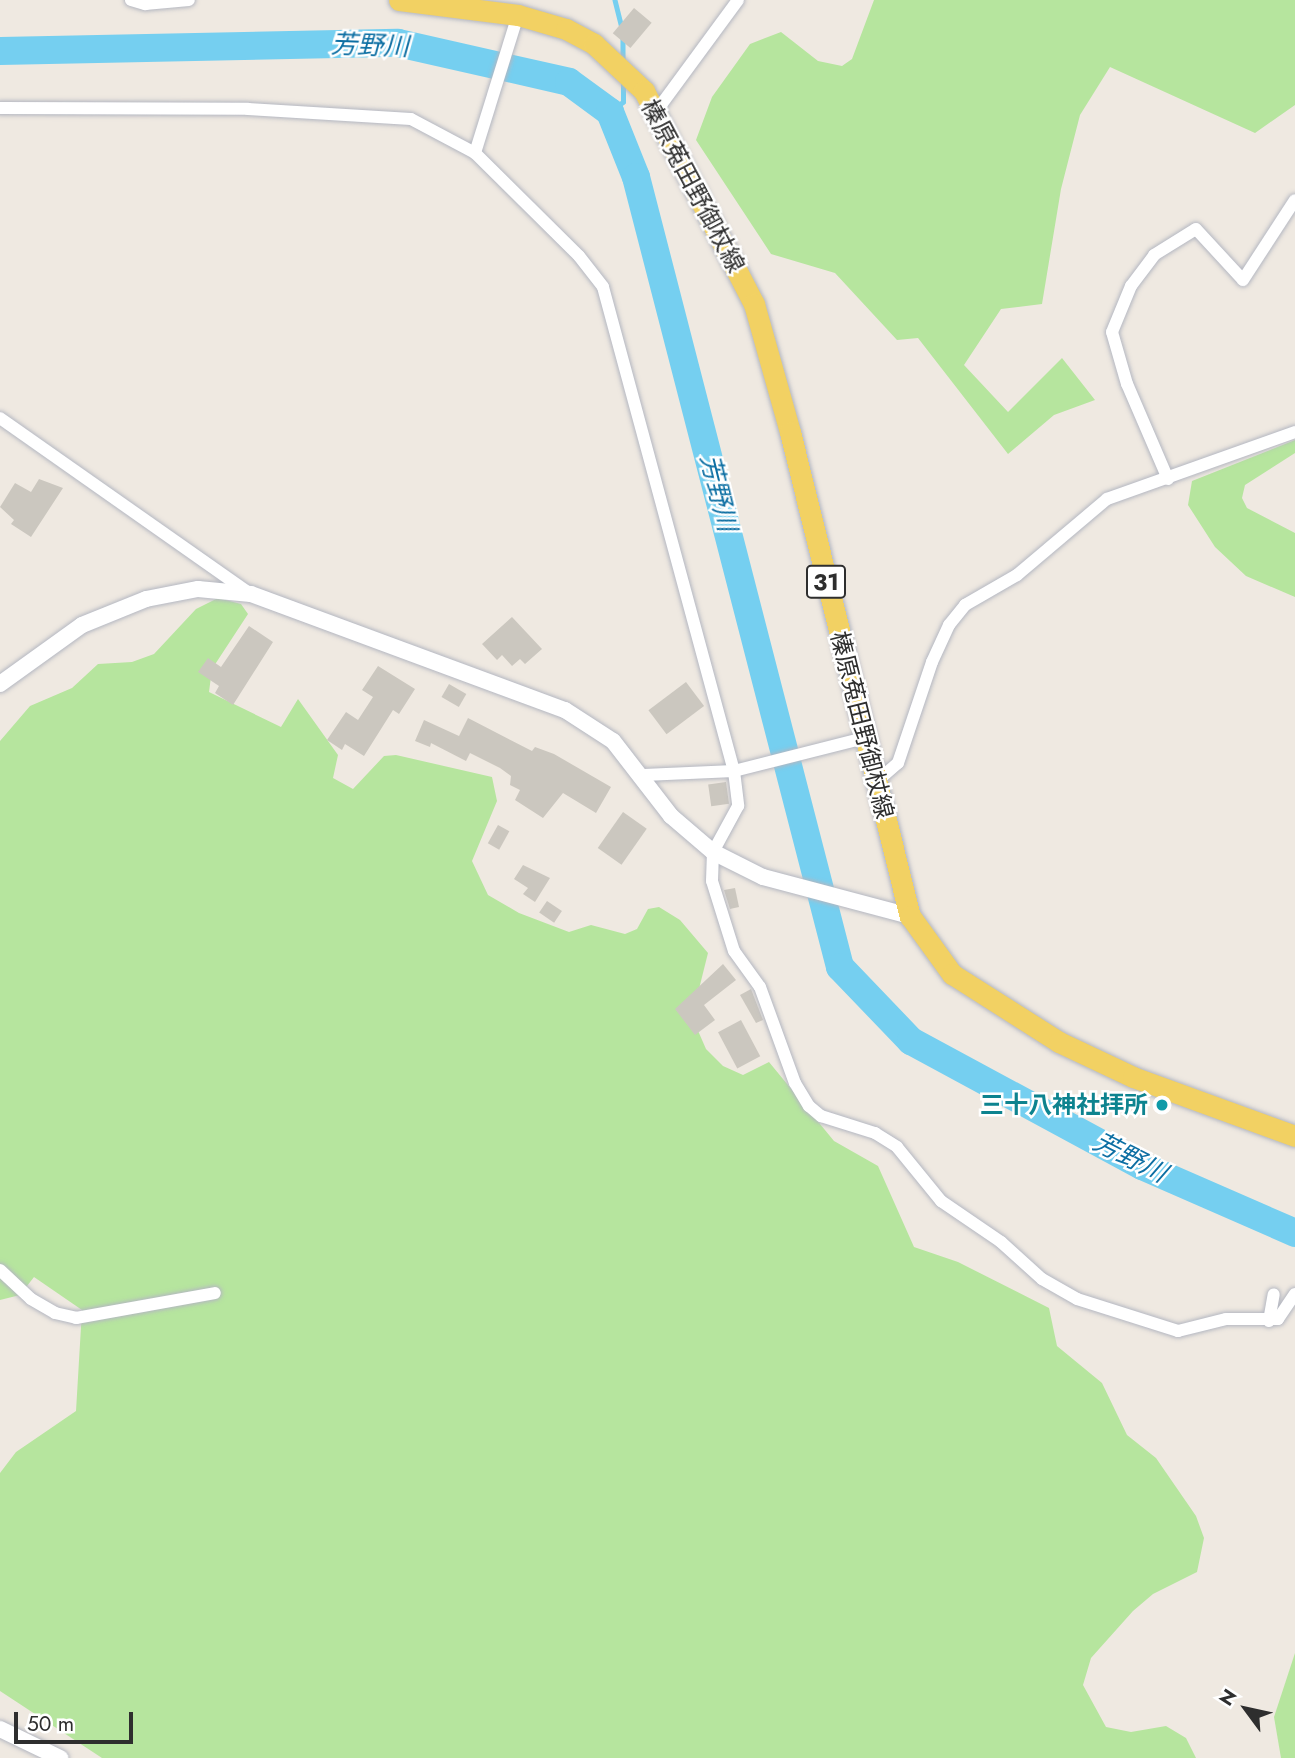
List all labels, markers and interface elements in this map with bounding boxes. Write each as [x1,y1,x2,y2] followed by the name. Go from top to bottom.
[330,29,410,63] water label: 芳野川
[635,94,751,278] street label: 榛原菟田野御杖線
[693,451,743,535] water label: 芳野川
[805,562,847,602] road number: 31
[825,628,899,822] street label: 榛原菟田野御杖線
[980,1091,1148,1119] place label: 三十八神社拝所
[1154,1097,1170,1113] marker: 三十八神社拝所
[1088,1126,1172,1190] water label: 芳野川
[1211,1674,1281,1744] north arrow
[1213,1684,1243,1711] text: N
[18,1698,136,1742] scale bar
[27,1709,74,1739] text: 50 m

